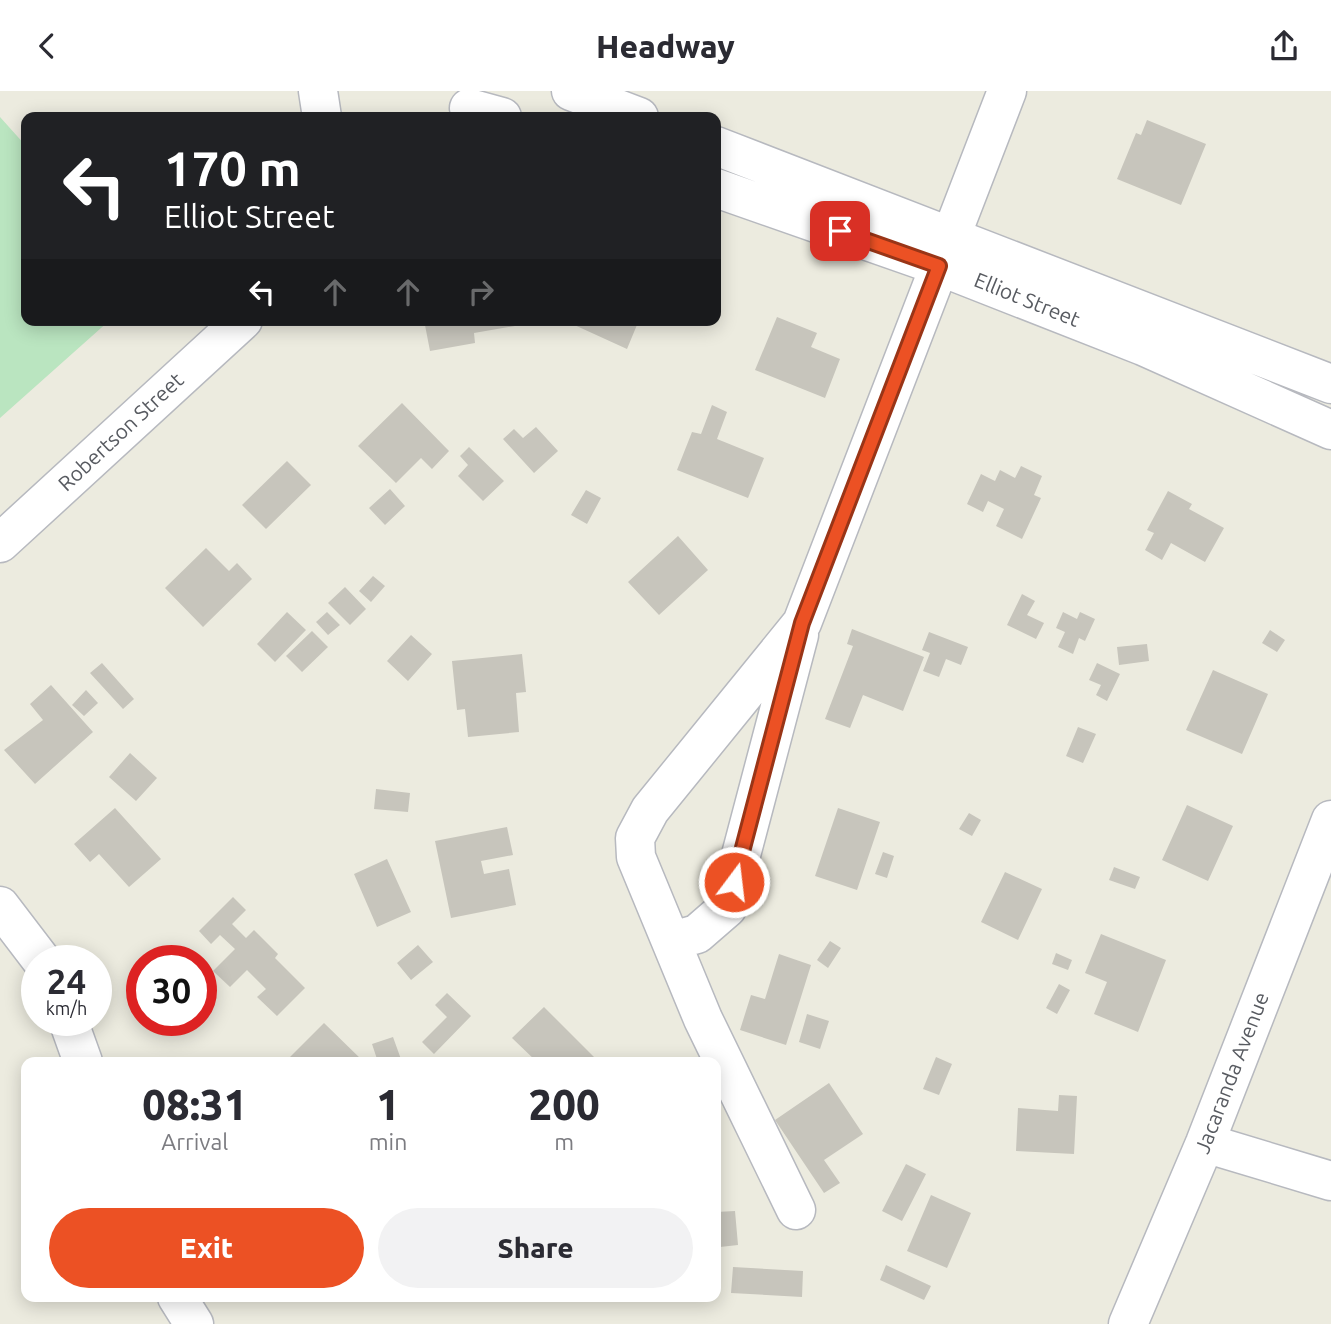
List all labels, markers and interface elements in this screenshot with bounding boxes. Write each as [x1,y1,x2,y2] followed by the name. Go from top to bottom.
[28,27,66,65] icon: back
[1265,27,1303,65] icon: share
[596,28,735,64] text: Headway
[49,140,140,231] icon: left
[164,140,301,195] text: 170 m
[164,198,334,234] text: Elliot Street
[810,201,870,261] pin
[821,212,859,250] icon: arrive
[971,267,1084,331] street label: Elliot Street
[243,273,281,311] icon: left
[316,273,354,311] icon: ahead
[389,273,427,311] icon: ahead
[462,273,500,311] icon: right
[53,367,188,495] street label: Robertson Street
[697,845,771,919] position arrow
[126,945,217,1036] speed limit sign: 30
[47,961,86,1001] text: 24
[1189,989,1273,1157] street label: Jacaranda Avenue
[46,998,87,1018] text: km/h
[142,1081,247,1128] text: 08:31
[376,1081,400,1128] text: 1
[529,1081,600,1128] text: 200
[161,1129,228,1154] text: Arrival
[369,1129,407,1154] text: min
[554,1129,574,1154] text: m
[49,1208,364,1288] button: Exit
[378,1208,693,1288] button: Share

